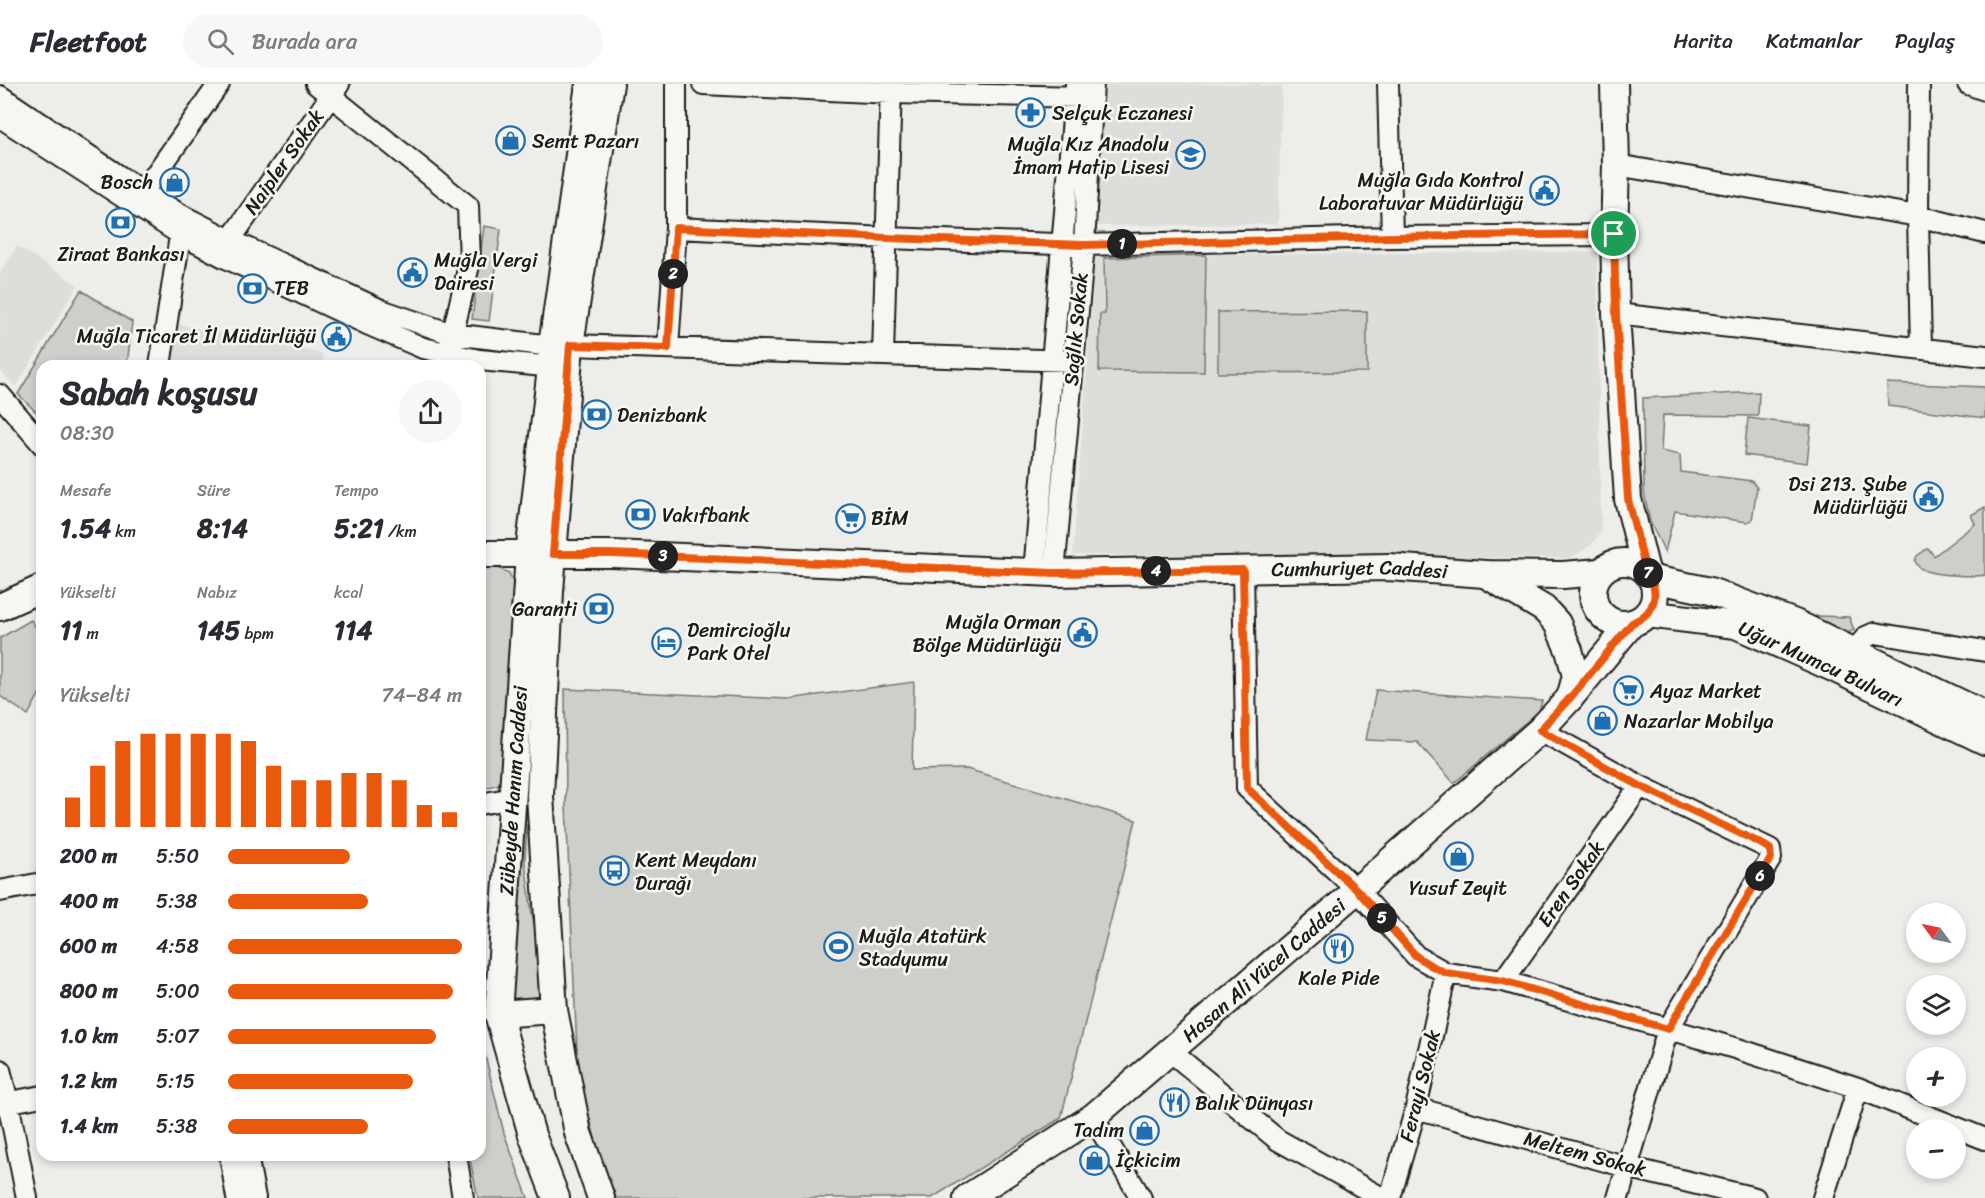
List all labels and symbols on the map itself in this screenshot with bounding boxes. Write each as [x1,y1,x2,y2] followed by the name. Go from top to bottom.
[1052,96,1194,131] place label: Selçuk Eczanesi
[1015,97,1047,129] pharmacy icon: Selçuk Eczanesi
[234,101,334,222] street label: Naipler Sokak
[532,124,639,159] place label: Semt Pazarı
[495,125,527,157] shop icon: Semt Pazarı
[1007,127,1169,185] place label: Muğla Kız Anadolu İmam Hatip Lisesi
[1174,139,1206,171] school or university icon: Muğla Kız Anadolu İmam Hatip Lisesi
[1319,163,1524,221] place label: Muğla Gıda Kontrol Laboratuvar Müdürlüğü
[101,165,153,200] place label: Bosch
[158,166,190,198] shop icon: Bosch
[1528,175,1560,207] public building icon: Muğla Gıda Kontrol Laboratuvar Müdürlüğü
[105,207,137,239] bank icon: Ziraat Bankası
[1588,208,1639,259] pin
[1107,229,1137,259] pin: 1
[57,237,185,272] place label: Ziraat Bankası
[434,243,539,301] place label: Muğla Vergi Dairesi
[397,256,429,288] public building icon: Muğla Vergi Dairesi
[658,259,688,289] pin: 2
[274,271,309,306] place label: TEB
[1054,271,1098,387] street label: Sağlık Sokak
[237,272,269,304] bank icon: TEB
[77,319,316,354] place label: Muğla Ticaret İl Müdürlüğü
[321,320,353,352] public building icon: Muğla Ticaret İl Müdürlüğü
[617,398,708,433] place label: Denizbank
[580,399,612,431] bank icon: Denizbank
[1788,467,1907,525] place label: Dsi 213. Şube Müdürlüğü
[1912,480,1944,512] public building icon: Dsi 213. Şube Müdürlüğü
[662,498,750,533] place label: Vakıfbank
[625,499,657,531] bank icon: Vakıfbank
[871,501,909,536] place label: BİM
[834,502,866,534] supermarket icon: BİM
[648,541,678,571] pin: 3
[1271,549,1450,589] street label: Cumhuriyet Caddesi
[1141,556,1171,586] pin: 4
[1633,558,1663,588] pin: 7
[512,592,577,627] place label: Garanti
[582,593,614,625] bank icon: Garanti
[912,605,1061,663] place label: Muğla Orman Bölge Müdürlüğü
[1733,611,1909,717] street label: Uğur Mumcu Bulvarı
[687,613,791,671] place label: Demircioğlu Park Otel
[1066,617,1098,649] public building icon: Muğla Orman Bölge Müdürlüğü
[650,626,682,658] hotel icon: Demircioğlu Park Otel
[1649,674,1762,709] place label: Ayaz Market
[1613,675,1645,707] supermarket icon: Ayaz Market
[489,684,538,897] street label: Zübeyde Hanım Caddesi
[1624,704,1774,739] place label: Nazarlar Mobilya
[1587,705,1619,737] shop icon: Nazarlar Mobilya
[1528,833,1614,935] street label: Eren Sokak
[1442,841,1474,873] shop icon: Yusuf Zeyit
[635,843,757,901] place label: Kent Meydanı Durağı
[598,855,630,887] bus stop icon: Kent Meydanı Durağı
[1745,861,1775,891] pin: 6
[1409,871,1507,906] place label: Yusuf Zeyit
[1174,888,1355,1051] street label: Hasan Ali Yücel Caddesi
[1367,903,1397,933] pin: 5
[1906,903,1966,963] north arrow
[859,919,987,977] place label: Muğla Atatürk Stadyumu
[822,931,854,963] sports icon: Muğla Atatürk Stadyumu
[1323,932,1355,964] restaurant icon: Kale Pide
[1298,961,1380,996] place label: Kale Pide
[1389,1026,1451,1146] street label: Ferayi Sokak
[1195,1086,1313,1121] place label: Balık Dünyası
[1158,1087,1190,1119] restaurant icon: Balık Dünyası
[1073,1113,1124,1148] place label: Tadım
[1129,1114,1161,1146] shop icon: Tadım
[1520,1121,1651,1187] street label: Meltem Sokak
[1115,1143,1181,1178] place label: İçkicim
[1079,1144,1111,1176] shop icon: İçkicim

